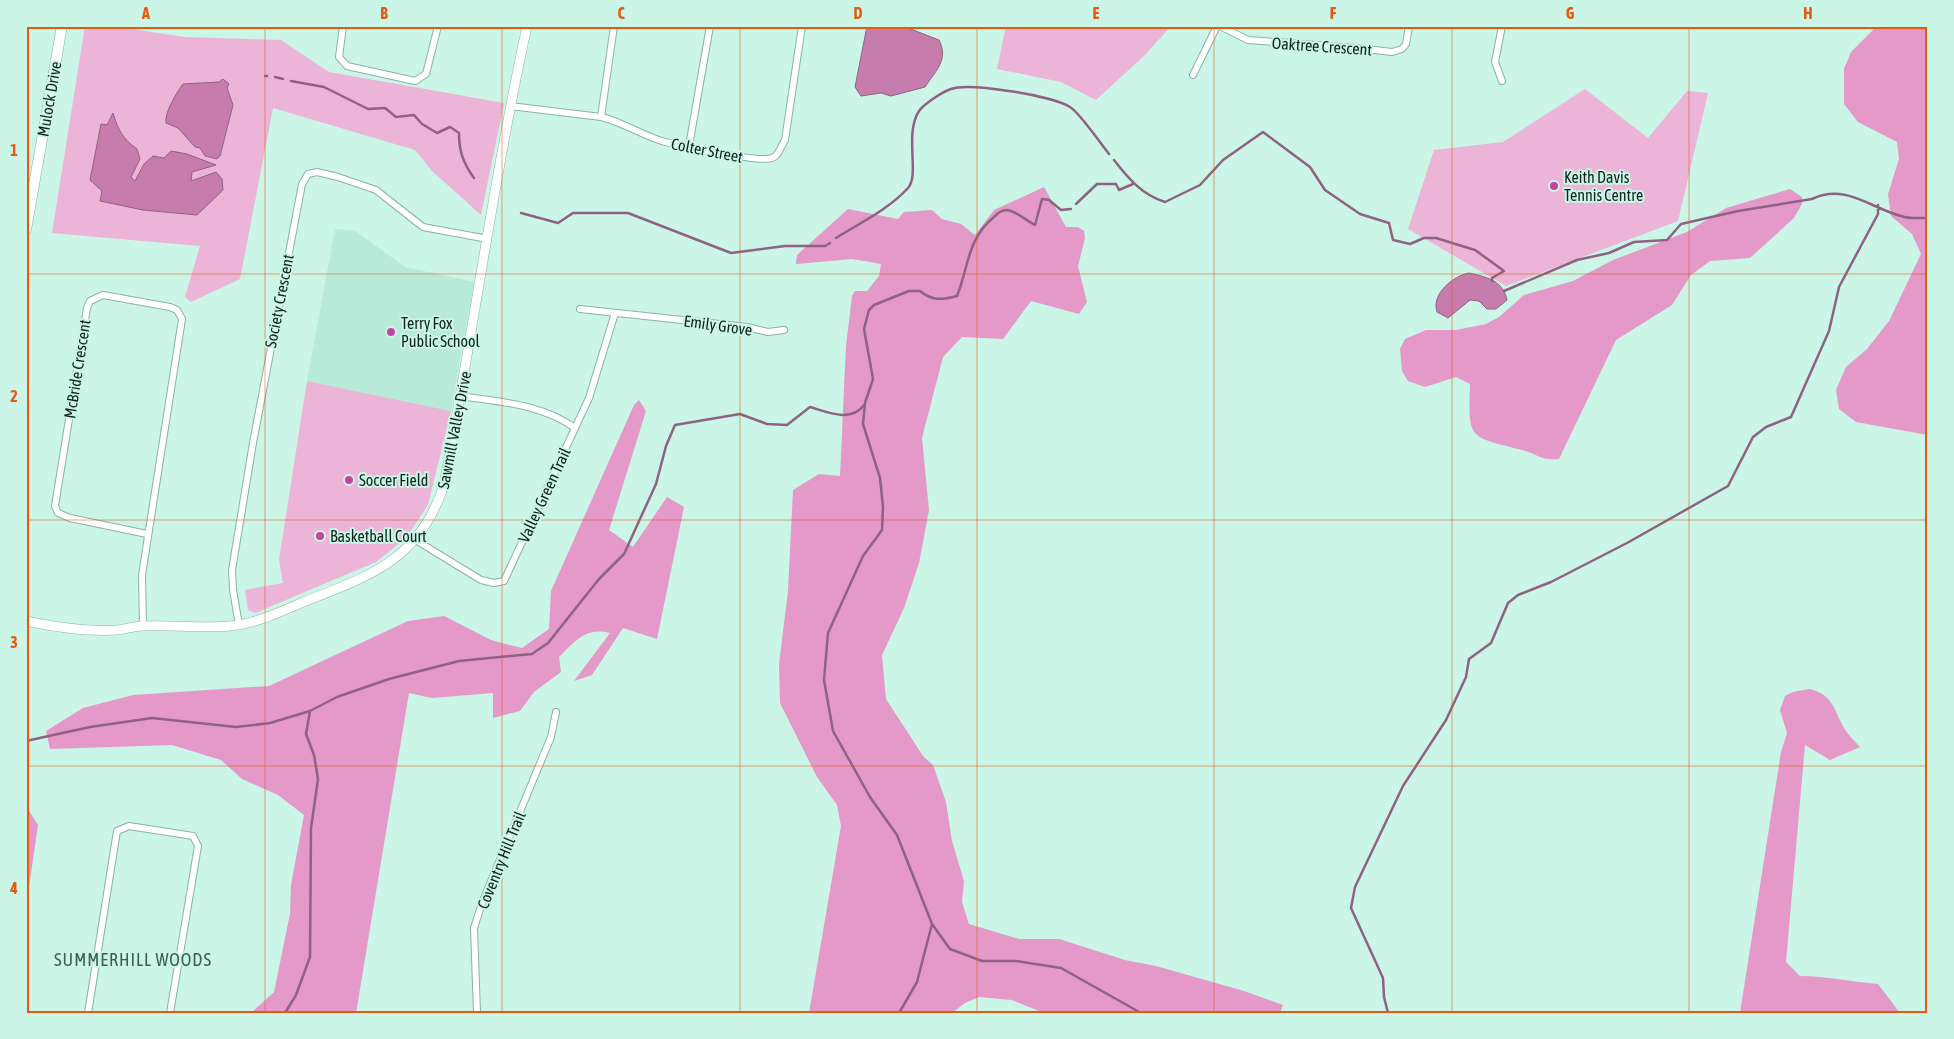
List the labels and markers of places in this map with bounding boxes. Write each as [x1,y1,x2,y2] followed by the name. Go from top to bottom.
[1564,168,1643,204] place label: Keith Davis Tennis Centre
[1548,180,1560,192] marker: Keith Davis Tennis Centre
[401,314,481,350] place label: Terry Fox Public School
[385,326,397,338] marker: Terry Fox Public School
[359,471,428,489] place label: Soccer Field
[343,474,355,486] marker: Soccer Field
[330,527,427,545] place label: Basketball Court
[314,530,326,542] marker: Basketball Court

